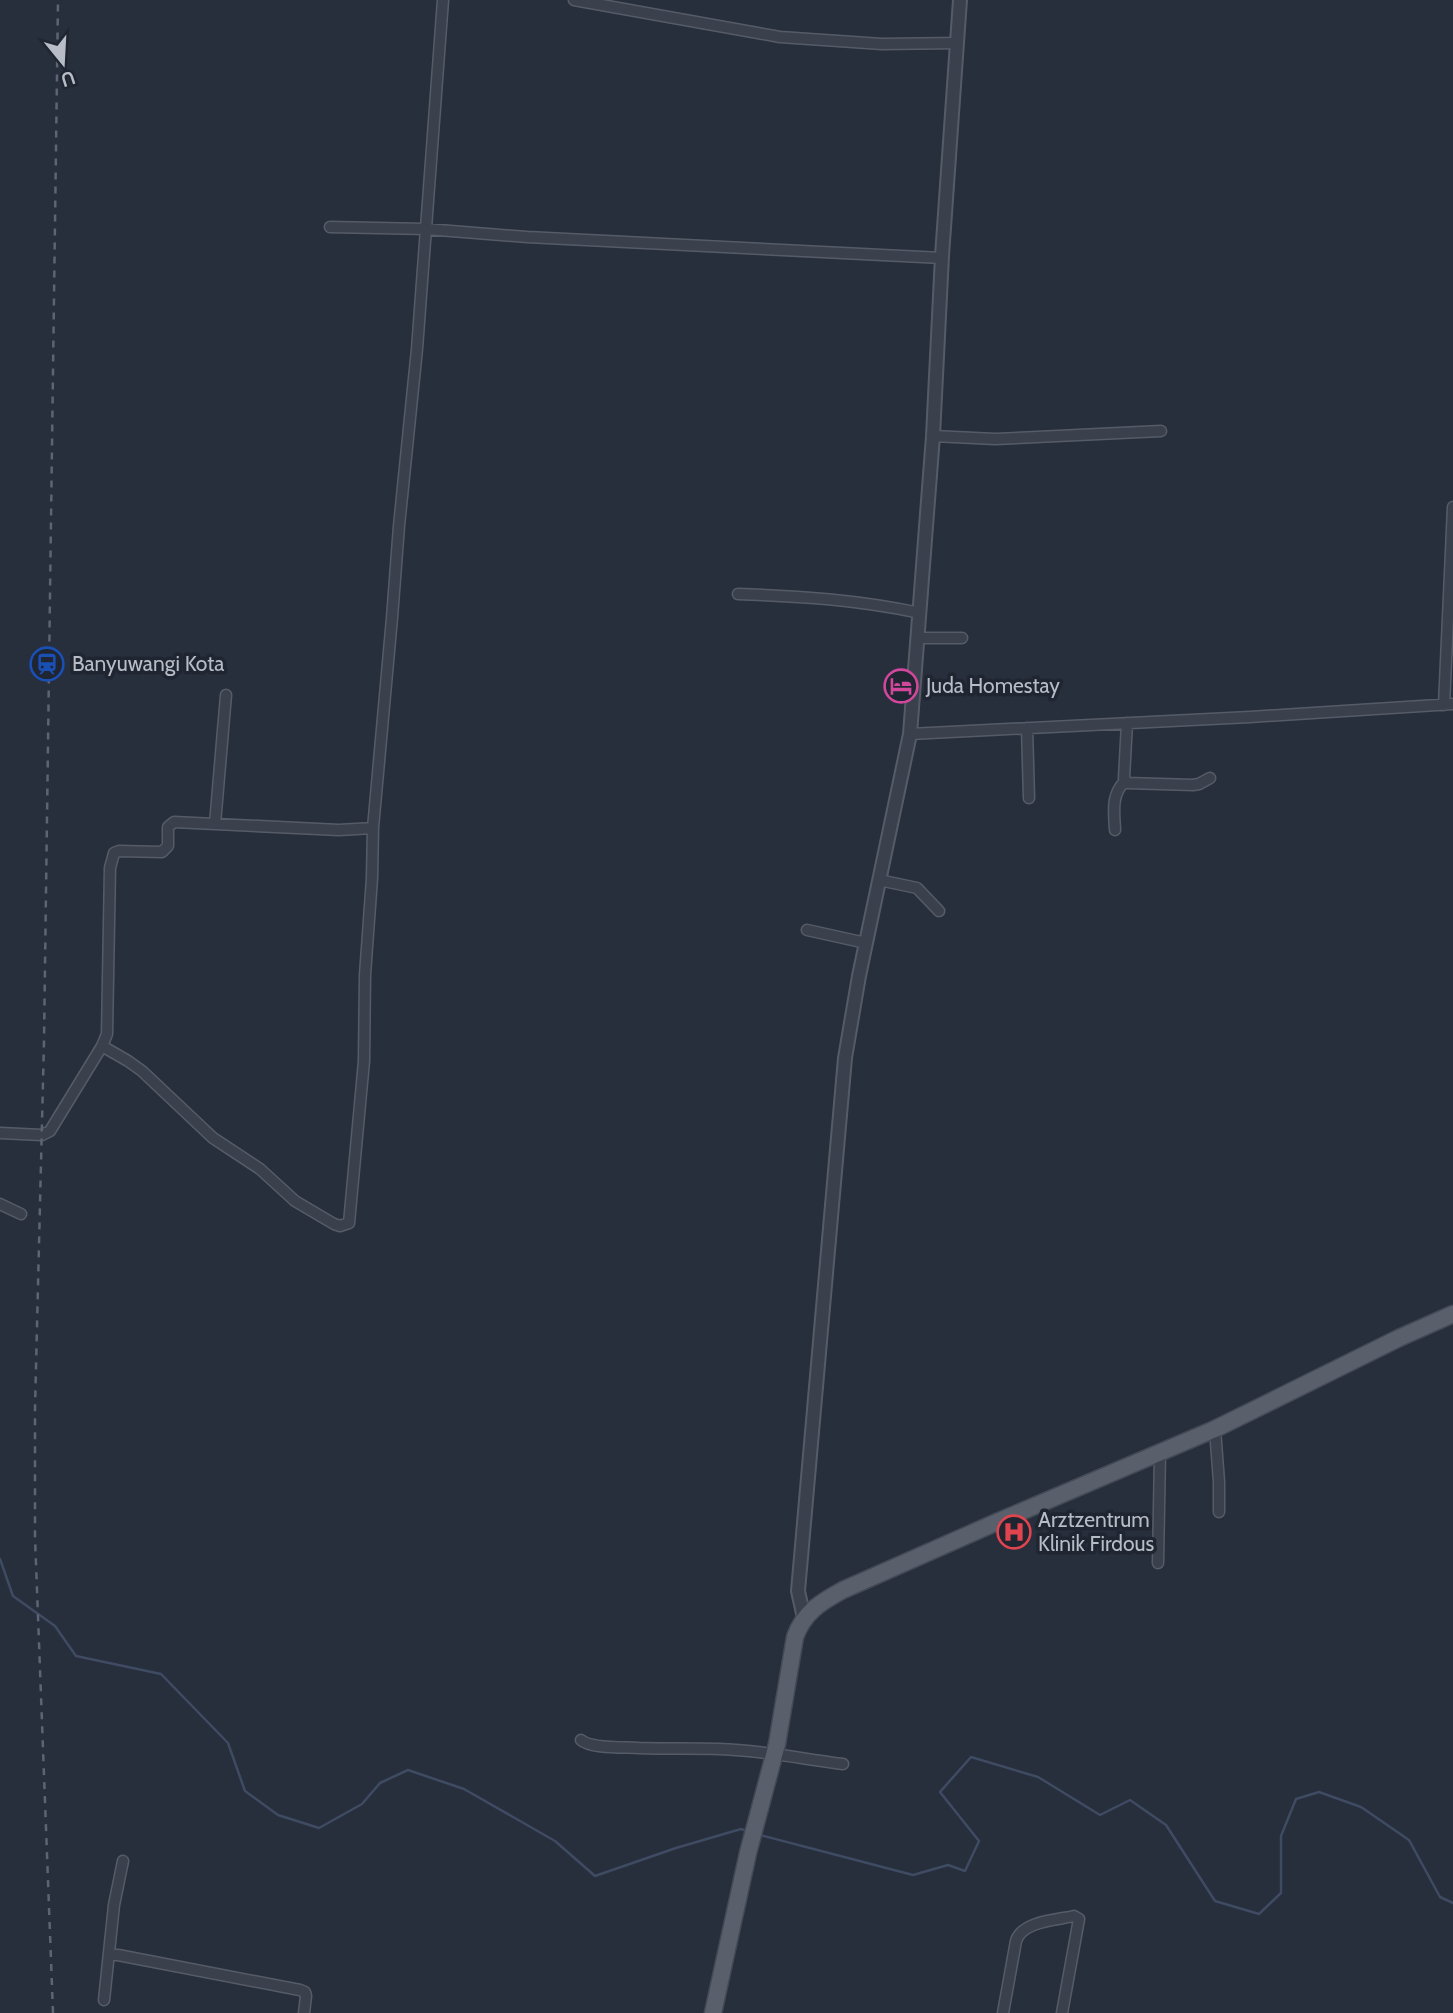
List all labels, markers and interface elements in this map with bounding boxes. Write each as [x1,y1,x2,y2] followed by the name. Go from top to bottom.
[28,28,98,98] north arrow
[58,66,78,92] text: U
[28,645,66,683] station icon: Banyuwangi Kota
[72,651,224,676] place label: Banyuwangi Kota
[882,667,920,705] hotel icon: Juda Homestay
[925,673,1060,698] place label: Juda Homestay
[1038,1507,1154,1556] place label: Arztzentrum Klinik Firdous
[995,1513,1033,1551] hospital icon: Arztzentrum Klinik Firdous

